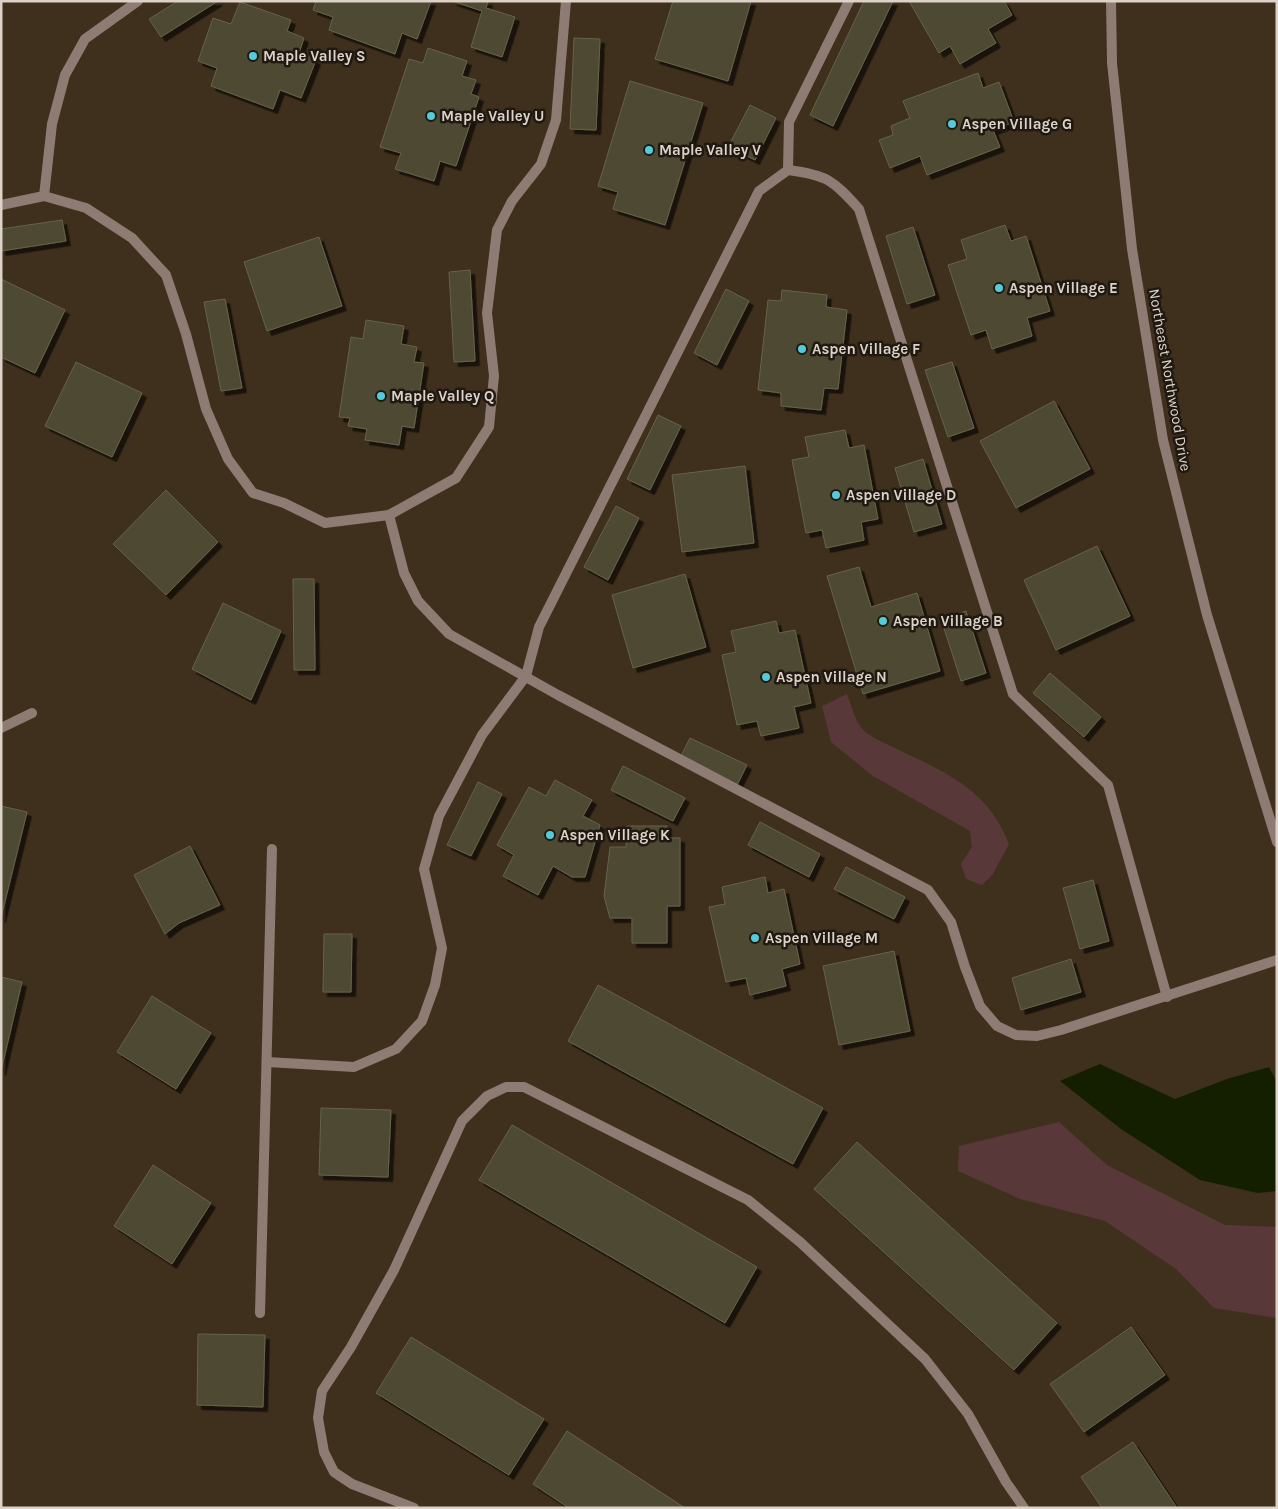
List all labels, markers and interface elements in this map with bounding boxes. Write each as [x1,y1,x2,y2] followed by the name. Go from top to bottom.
[263,47,366,65] place label: Maple Valley S
[247,50,259,62] marker: Maple Valley S
[441,107,544,125] place label: Maple Valley U
[425,110,437,122] marker: Maple Valley U
[962,115,1072,133] place label: Aspen Village G
[946,118,958,130] marker: Aspen Village G
[659,141,761,159] place label: Maple Valley V
[643,144,655,156] marker: Maple Valley V
[1009,279,1118,297] place label: Aspen Village E
[993,282,1005,294] marker: Aspen Village E
[1145,287,1195,473] street label: Northeast Northwood Drive
[812,340,920,358] place label: Aspen Village F
[796,343,808,355] marker: Aspen Village F
[391,387,494,405] place label: Maple Valley Q
[375,390,387,402] marker: Maple Valley Q
[846,486,956,504] place label: Aspen Village D
[830,489,842,501] marker: Aspen Village D
[893,612,1003,630] place label: Aspen Village B
[877,615,889,627] marker: Aspen Village B
[776,668,887,686] place label: Aspen Village N
[760,671,772,683] marker: Aspen Village N
[560,826,670,844] place label: Aspen Village K
[544,829,556,841] marker: Aspen Village K
[765,929,878,947] place label: Aspen Village M
[749,932,761,944] marker: Aspen Village M

